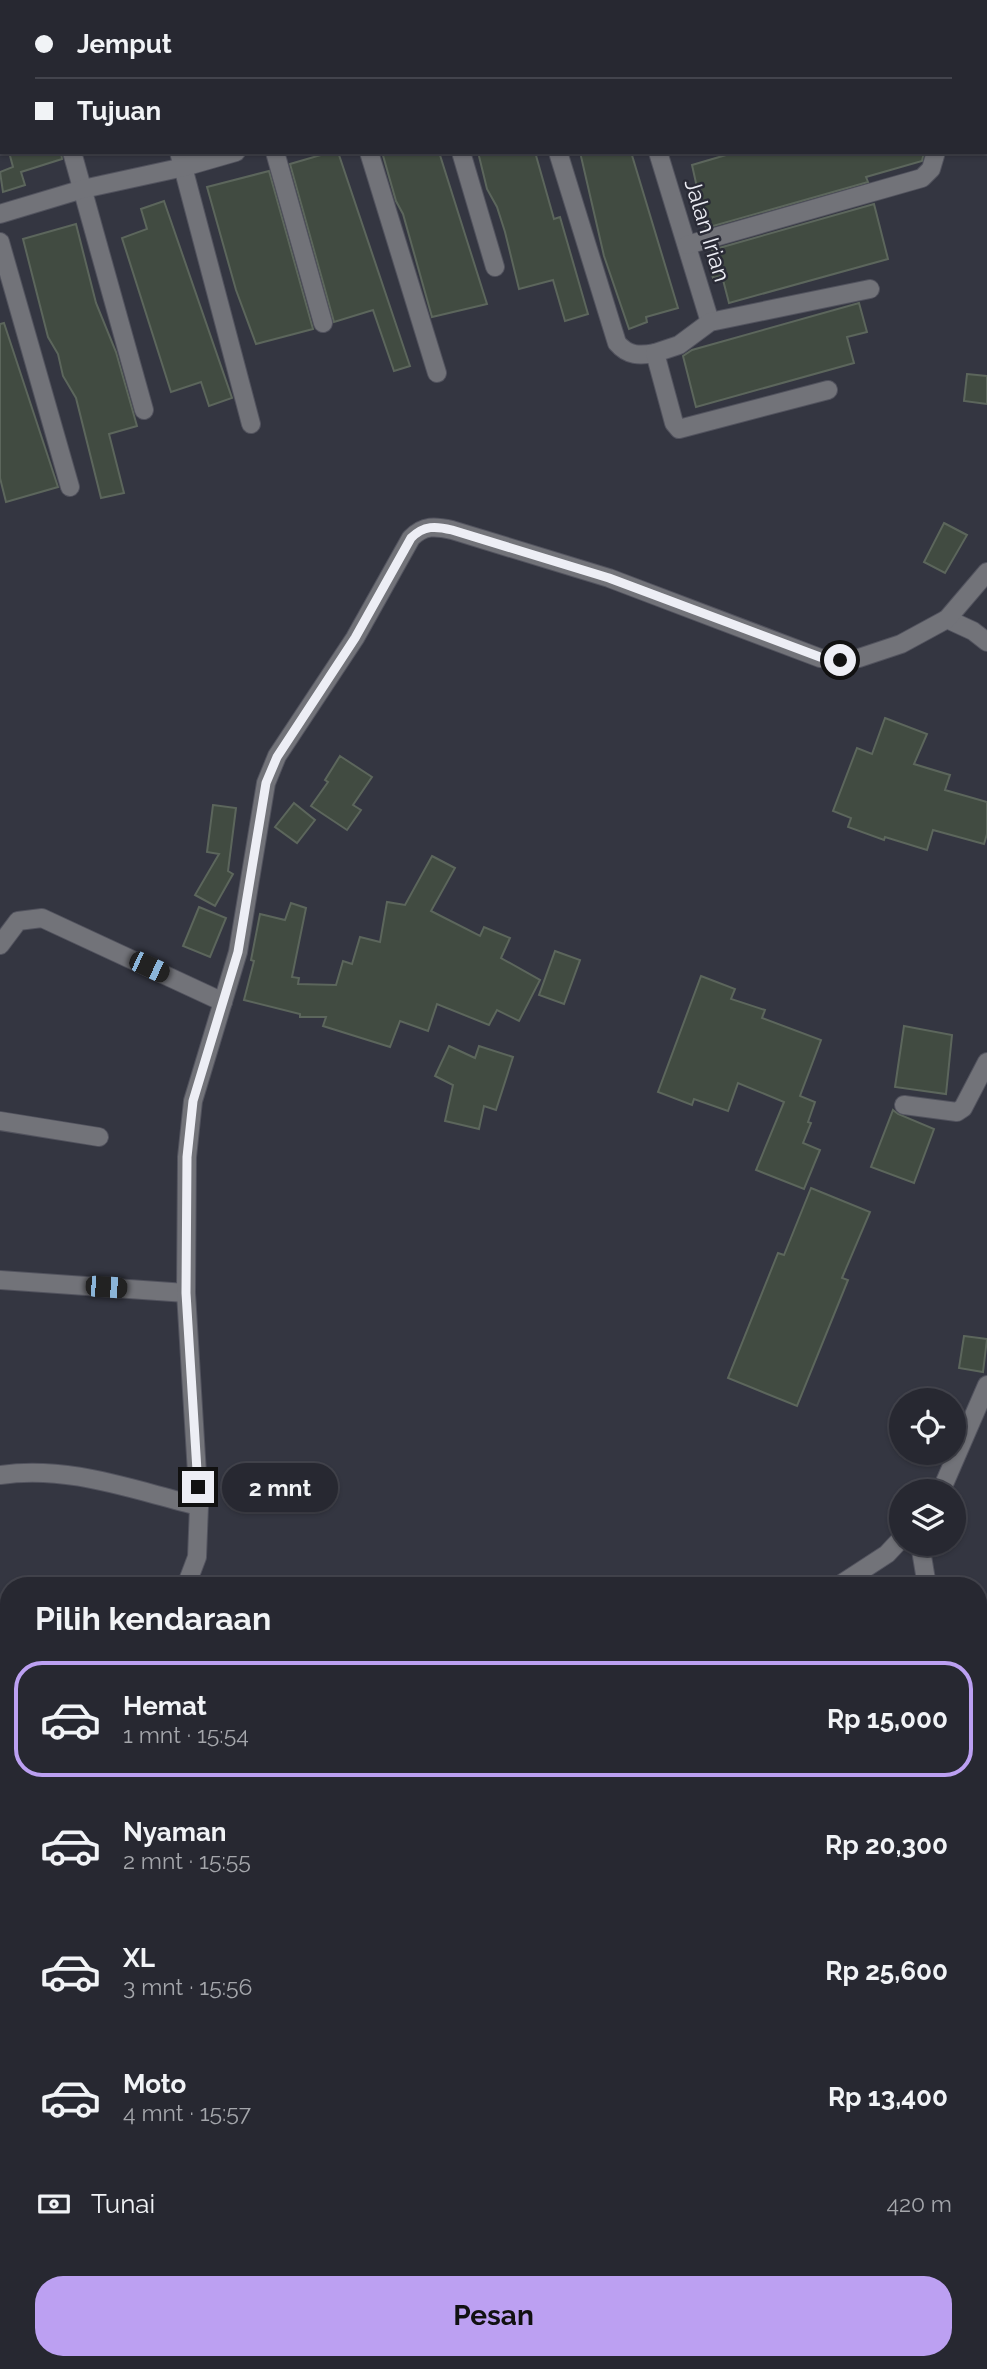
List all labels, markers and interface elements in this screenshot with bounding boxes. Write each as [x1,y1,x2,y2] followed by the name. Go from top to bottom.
[77,29,172,59] text: Jemput
[77,96,161,126] text: Tujuan
[680,175,736,285] street label: Jalan Irian
[824,644,856,676] route start
[126,949,173,985] car
[85,1275,128,1299] car
[889,1388,966,1556] map controls
[889,1388,966,1465] button: locate
[222,1462,338,1512] callout: 2 mnt
[182,1471,214,1503] route end
[249,1474,311,1501] text: 2 mnt
[889,1479,966,1556] button: layers
[35,1600,271,1637] text: Pilih kendaraan
[39,1688,102,1751] icon: car
[123,1691,207,1721] text: Hemat
[827,1704,948,1734] text: Rp 15,000
[123,1721,249,1748] text: 1 mnt · 15:54
[39,1814,102,1877] icon: car
[123,1817,227,1847] text: Nyaman
[825,1830,948,1860] text: Rp 20,300
[123,1847,251,1874] text: 2 mnt · 15:55
[39,1940,102,2003] icon: car
[123,1943,155,1973] text: XL
[825,1956,948,1986] text: Rp 25,600
[123,1973,252,2000] text: 3 mnt · 15:56
[39,2066,102,2129] icon: car
[123,2069,186,2099] text: Moto
[828,2082,948,2112] text: Rp 13,400
[123,2099,251,2126] text: 4 mnt · 15:57
[35,2185,73,2223] icon: cash
[91,2189,155,2219] text: Tunai
[886,2190,952,2217] text: 420 m
[35,2276,952,2356] button: Pesan

